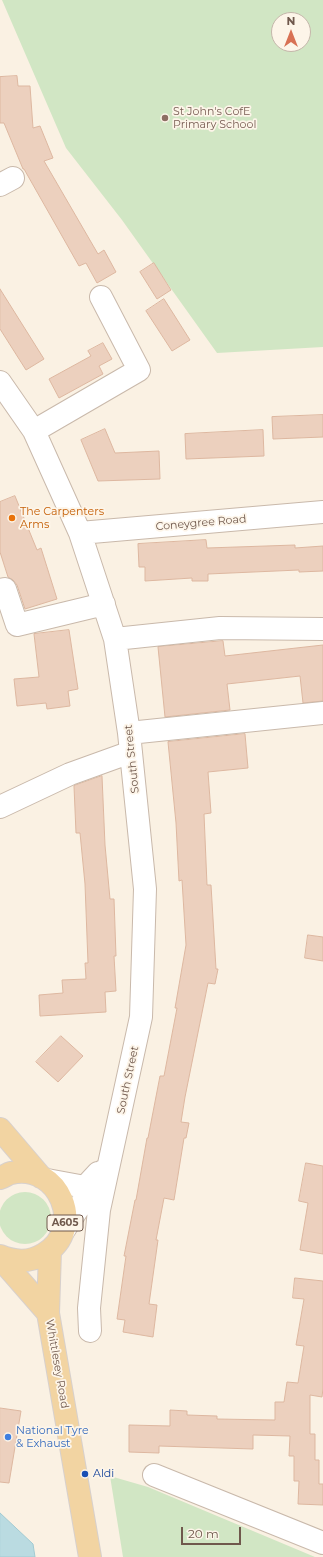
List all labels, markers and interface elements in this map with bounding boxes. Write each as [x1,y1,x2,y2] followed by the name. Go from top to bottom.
[271,12,311,52] north arrow
[287,14,295,28] text: N
[173,105,256,131] place label: St John's CofE Primary School
[160,113,170,123] marker: St John's CofE Primary School
[20,505,104,531] place label: The Carpenters Arms
[155,512,247,534] street label: Coneygree Road
[7,513,17,523] marker: The Carpenters Arms
[122,724,142,794] street label: South Street
[114,1045,142,1115] street label: South Street
[47,1215,83,1231] road number: A605
[43,1318,71,1410] street label: Whittlesey Road
[16,1424,89,1450] place label: National Tyre & Exhaust
[3,1432,13,1442] marker: National Tyre & Exhaust
[93,1467,114,1481] place label: Aldi
[80,1469,90,1479] marker: Aldi
[183,1519,243,1545] scale bar
[188,1526,219,1541] text: 20 m

